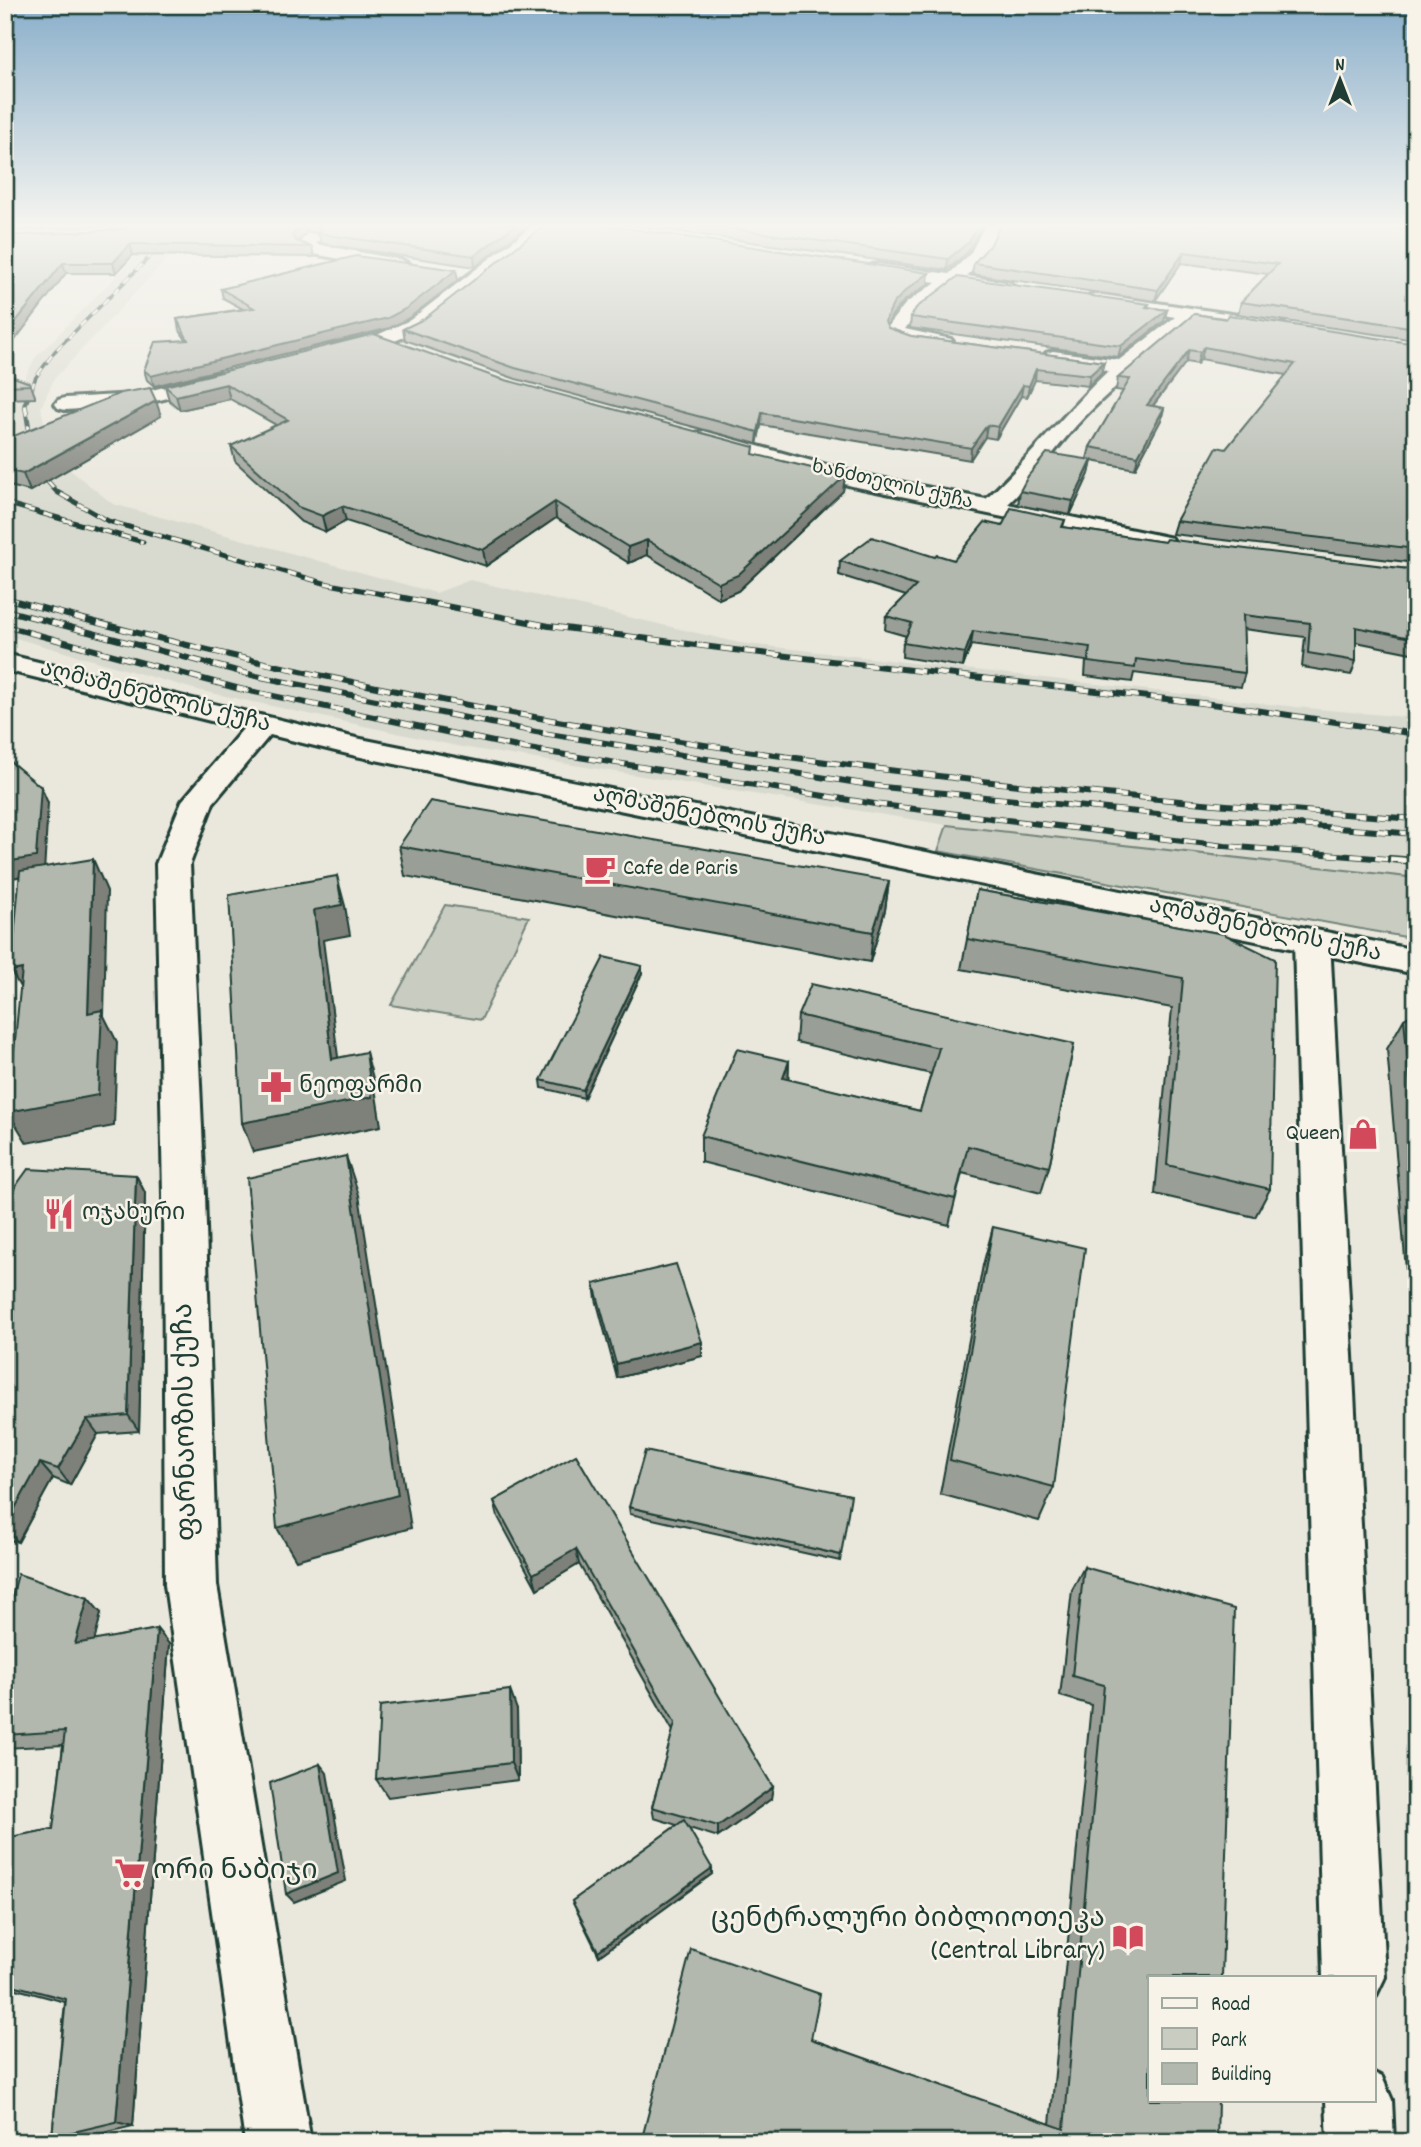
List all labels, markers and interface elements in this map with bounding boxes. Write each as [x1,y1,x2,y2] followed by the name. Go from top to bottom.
[1306,46,1376,116] north arrow
[1335,53,1345,80] text: N
[809,454,975,518] street label: ხანძთელის ქუჩა
[36,653,274,743] street label: აღმაშენებლის ქუჩა
[590,779,828,857] street label: აღმაშენებლის ქუჩა
[583,852,617,886] cafe icon: Cafe de Paris
[623,853,738,886] place label: Cafe de Paris
[1146,890,1384,972] street label: აღმაშენებლის ქუჩა
[259,1070,293,1104] pharmacy icon: ნეოფარმი
[299,1071,422,1104] place label: ნეოფარმი
[1346,1117,1380,1151] shop icon: Queen
[1286,1118,1340,1151] place label: Queen
[42,1197,76,1231] restaurant icon: ოჯახური
[82,1198,185,1231] place label: ოჯახური
[166,1303,210,1541] street label: ფარნაოზის ქუჩა
[153,1853,317,1893] place label: ორი ნაბიჯი
[113,1856,147,1890] supermarket icon: ორი ნაბიჯი
[711,1901,1105,1973] place label: ცენტრალური ბიბლიოთეკა (Central Library)
[1111,1920,1145,1954] library icon: ცენტრალური ბიბლიოთეკა (Central Library)
[1148,1976,1376,2102] legend
[1211,1991,1250,2021] text: Road
[1211,2027,1247,2057] text: Park
[1211,2061,1271,2091] text: Building

